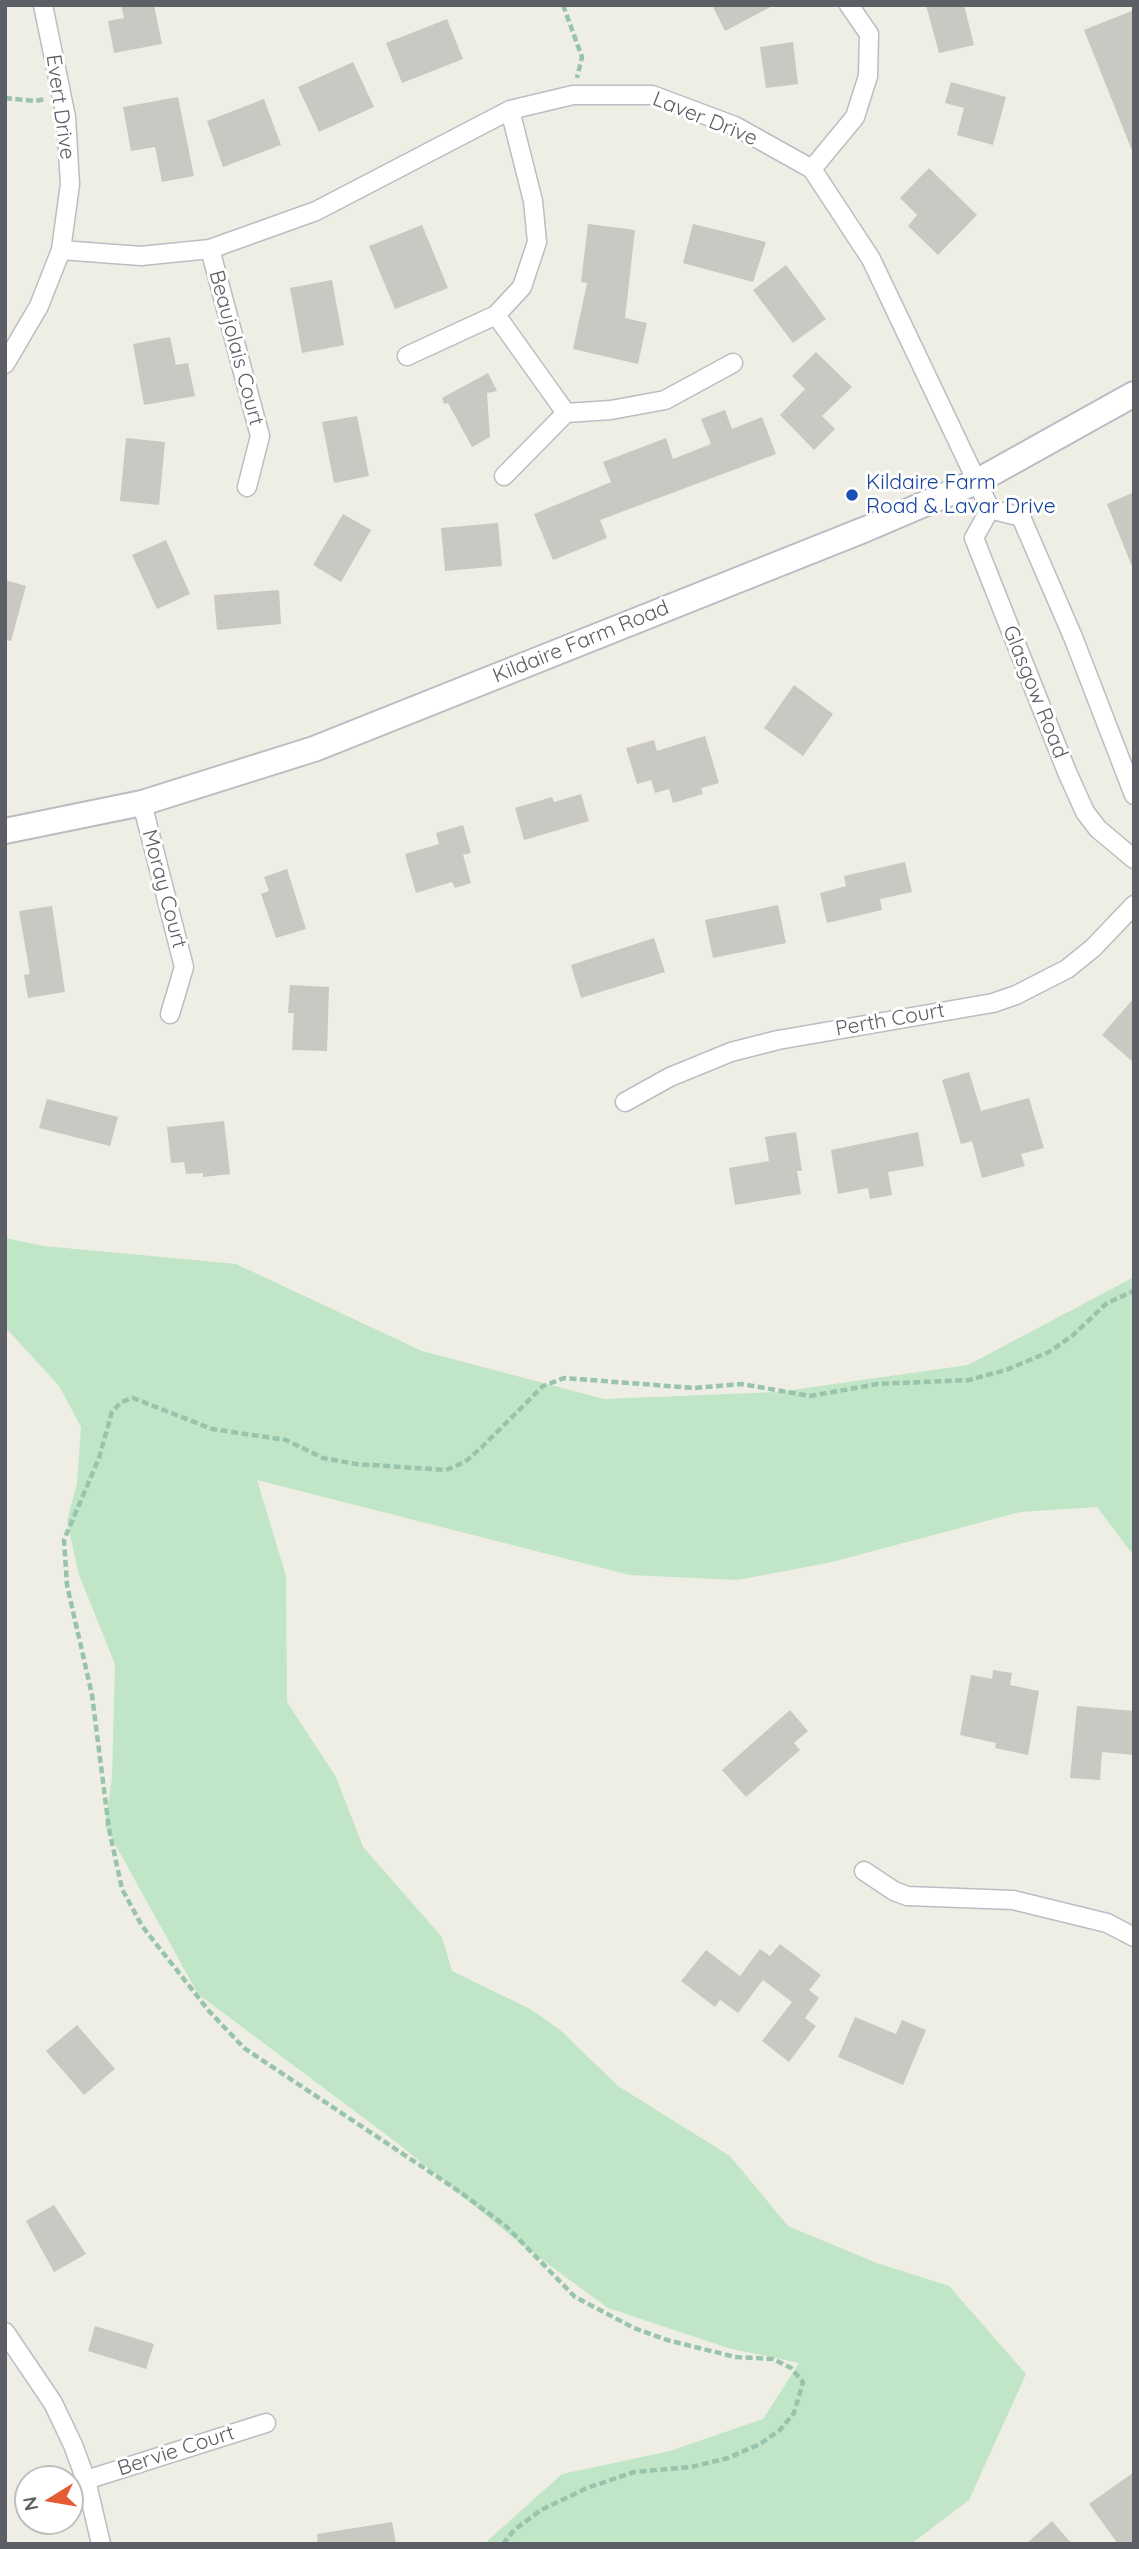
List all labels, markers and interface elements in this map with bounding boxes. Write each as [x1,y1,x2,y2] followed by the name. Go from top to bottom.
[40,53,80,161] street label: Evert Drive
[649,87,761,151] street label: Laver Drive
[203,268,269,428] street label: Beaujolais Court
[866,470,1056,520] place label: Kildaire Farm Road & Lavar Drive
[844,487,860,503] marker: Kildaire Farm Road & Lavar Drive
[489,595,673,689] street label: Kildaire Farm Road
[997,622,1073,762] street label: Glasgow Road
[136,827,192,951] street label: Moray Court
[833,998,947,1042] street label: Perth Court
[114,2420,238,2482] street label: Bervie Court
[14,2465,84,2535] north arrow
[17,2494,43,2513] text: N

